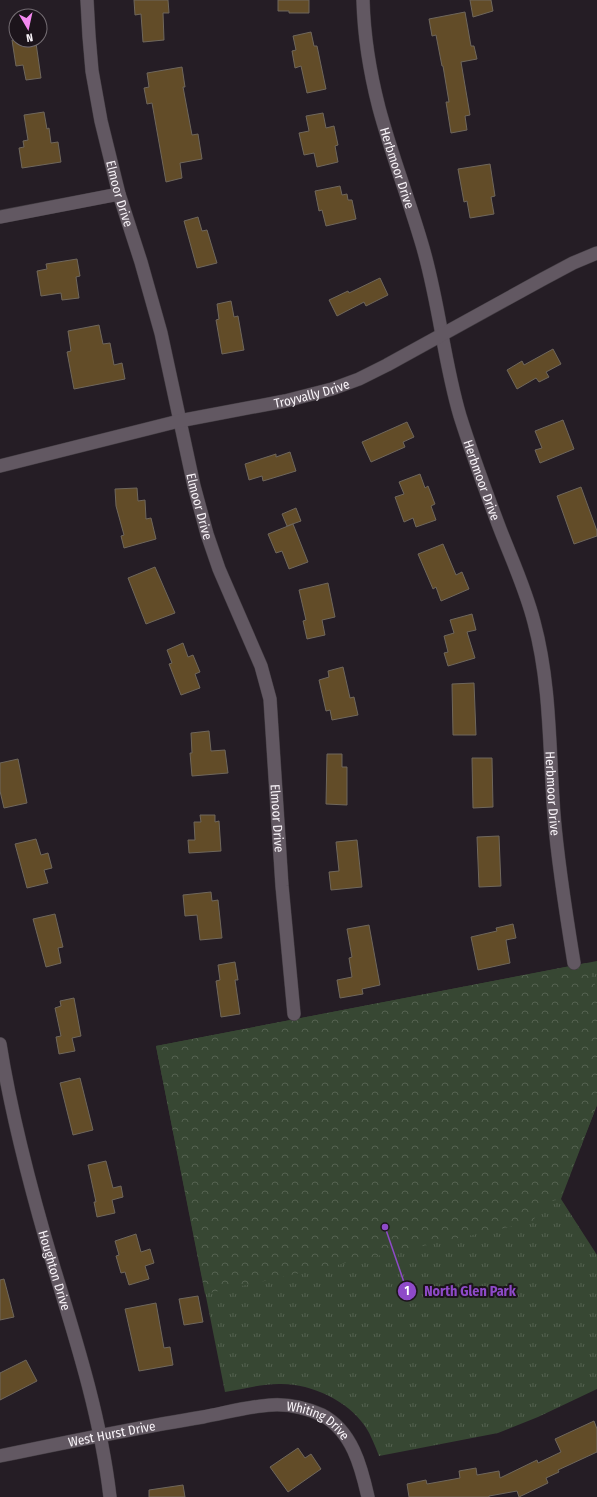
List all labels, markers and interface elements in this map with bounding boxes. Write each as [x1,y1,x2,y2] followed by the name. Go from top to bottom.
[8,8,48,48] north arrow
[25,30,34,44] text: N
[377,125,417,211] street label: Herbmoor Drive
[103,159,136,229] street label: Elmoor Drive
[273,376,351,411] street label: Troyvally Drive
[460,438,503,523] street label: Herbmoor Drive
[183,472,215,542] street label: Elmoor Drive
[542,751,563,836] street label: Herbmoor Drive
[267,784,287,853] street label: Elmoor Drive
[35,1229,74,1312] street label: Houghton Drive
[397,1278,524,1304] callout: North Glen Park
[424,1283,517,1300] text: North Glen Park
[404,1284,410,1298] text: 1
[285,1398,353,1443] street label: Whiting Drive
[67,1418,157,1450] street label: West Hurst Drive

